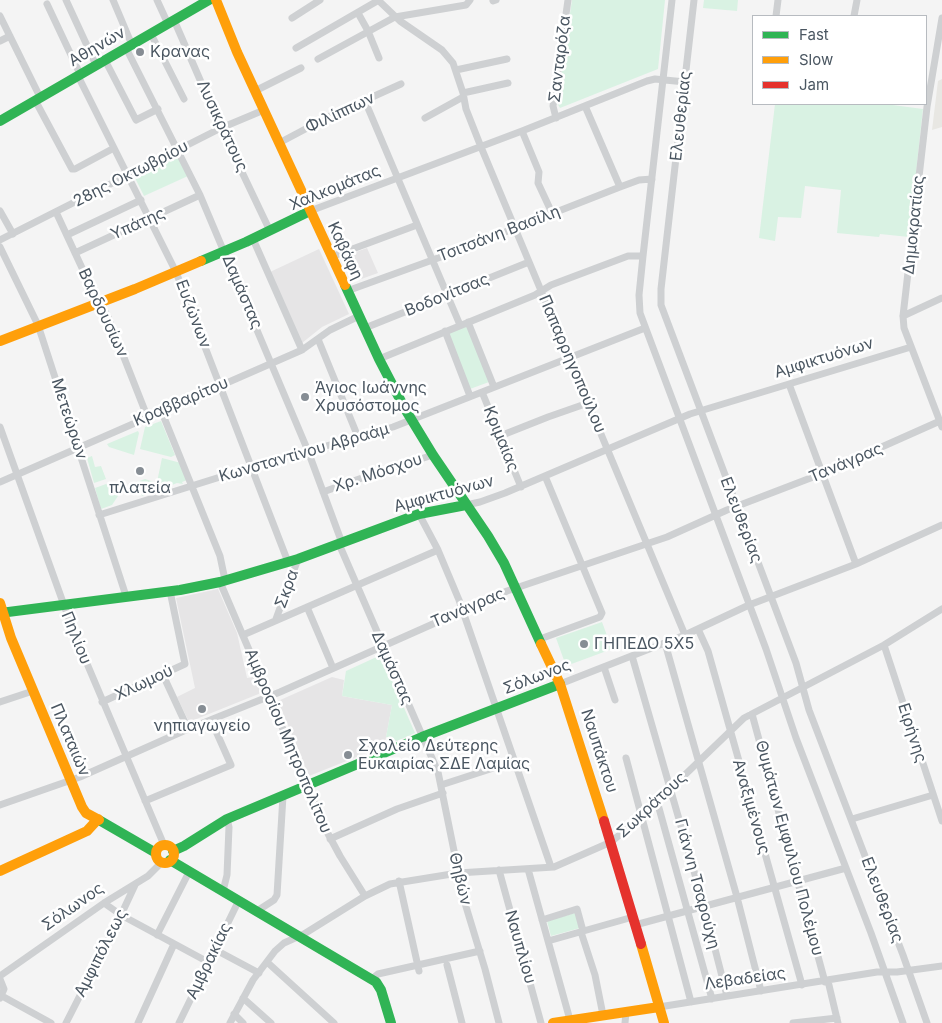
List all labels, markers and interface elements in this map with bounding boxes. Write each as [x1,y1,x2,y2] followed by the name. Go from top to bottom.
[545,15,575,103] street label: Σανταρόζα
[752,15,927,105] legend
[65,23,129,71] street label: Αθηνών
[799,25,829,44] text: Fast
[150,42,210,62] place label: Κρανας
[134,46,146,58] marker: Κρανας
[799,50,833,69] text: Slow
[667,70,695,162] street label: Ελευθερίας
[799,75,829,94] text: Jam
[192,77,252,175] street label: Λυσικράτους
[302,89,378,137] street label: Φιλίππων
[70,137,192,211] street label: 28ης Οκτωβρίου
[287,161,383,215] street label: Χαλκομάτας
[899,174,929,276] street label: Δημοκρατίας
[435,202,563,266] street label: Τσιτσάνη Βασίλη
[108,204,168,244] street label: Υπάτης
[323,219,367,283] street label: Καβάφη
[218,252,266,332] street label: Δαμάστας
[74,265,132,361] street label: Βαρδουσίων
[402,269,492,321] street label: Βοδονίτσας
[171,277,215,351] street label: Ευζώνων
[534,292,610,436] street label: Παπαρρηγοπούλου
[772,334,876,382] street label: Αμφικτυόνων
[131,373,231,431] street label: Κραββαρίτου
[47,376,91,462] street label: Μετεώρων
[315,378,427,416] place label: Άγιος Ιωάννης Χρυσόστομος
[299,391,311,403] marker: Άγιος Ιωάννης Χρυσόστομος
[479,403,523,475] street label: Κριμαίας
[217,420,391,486] street label: Κωνσταντίνου Αβραάμ
[806,439,886,487] street label: Τανάγρας
[331,450,425,496] street label: Χρ. Μόσχου
[134,465,146,477] marker: πλατεία
[392,471,496,517] street label: Αμφικτυόνων
[716,474,766,566] street label: Ελευθερίας
[109,478,171,498] place label: πλατεία
[271,567,303,611] street label: Σκρα
[428,584,508,632] street label: Τανάγρας
[57,609,95,667] street label: Πηλίου
[367,628,417,708] street label: Δαμάστας
[594,634,694,654] place label: ΓΗΠΕΔΟ 5X5
[578,638,590,650] marker: ΓΗΠΕΔΟ 5X5
[240,646,336,836] street label: Αμβροσίου Μητροπολίτου
[500,655,574,699] street label: Σόλωνος
[112,661,176,705] street label: Χλωμού
[46,701,94,779] street label: Πλαταιών
[893,701,931,765] street label: Ειρήνης
[196,703,208,715] marker: νηπιαγωγείο
[576,707,622,795] street label: Ναυπάκτου
[153,716,251,736] place label: νηπιαγωγείο
[358,736,530,774] place label: Σχολείο Δεύτερης Ευκαιρίας ΣΔΕ Λαμίας
[751,738,827,958] street label: Θυμάτων Εμφυλίου Πολέμου
[342,749,354,761] marker: Σχολείο Δεύτερης Ευκαιρίας ΣΔΕ Λαμίας
[728,757,774,857] street label: Αναξιμένους
[613,768,691,842] street label: Σωκράτους
[670,817,724,951] street label: Γιάννη Τσαρούχη
[445,851,475,907] street label: Θηβών
[857,854,907,946] street label: Ελευθερίας
[38,879,108,935] street label: Σόλωνος
[71,906,131,1000] street label: Αμφιπόλεως
[500,908,540,986] street label: Ναυπλίου
[182,920,236,1002] street label: Αμβρακίας
[703,964,787,994] street label: Λεβαδείας

